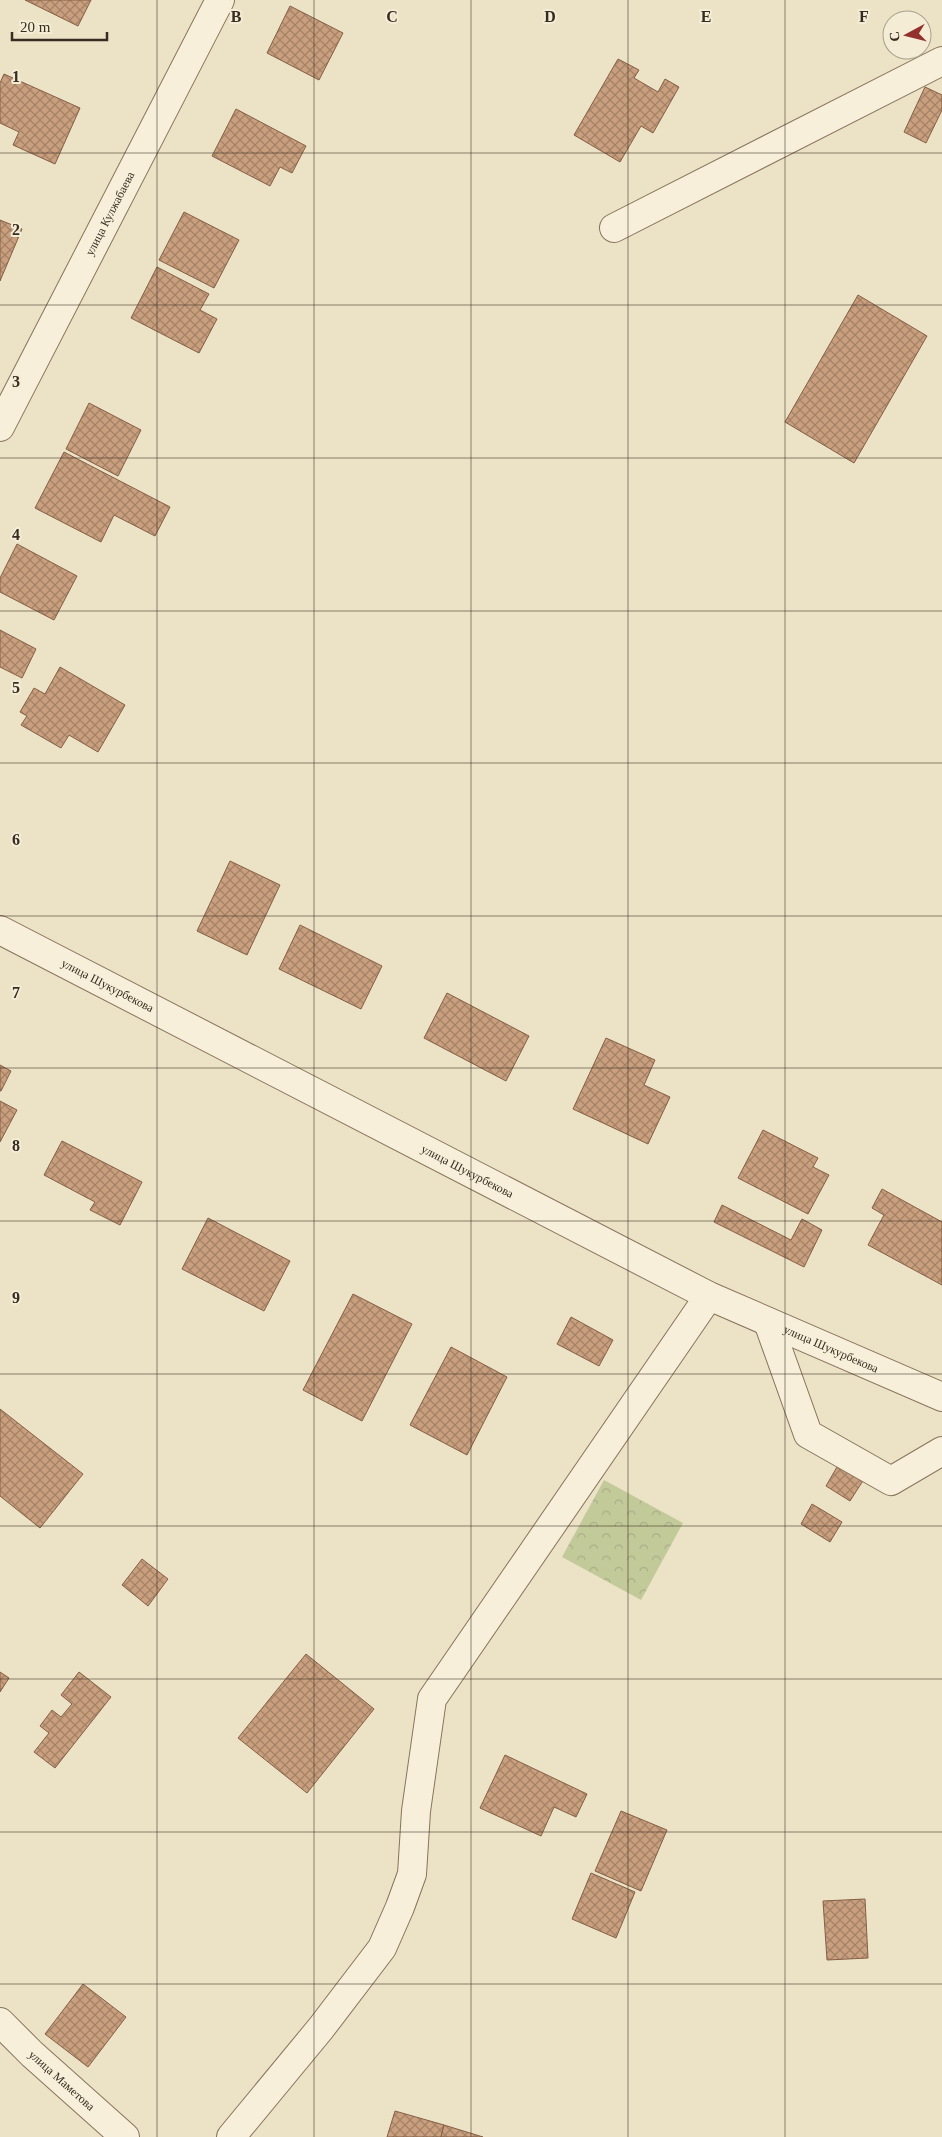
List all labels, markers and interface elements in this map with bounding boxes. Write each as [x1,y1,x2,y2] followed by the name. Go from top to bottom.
[231,8,242,25] text: B
[386,8,398,25] text: C
[544,8,556,25] text: D
[701,8,711,25] text: E
[859,8,869,25] text: F
[12,10,108,42] scale bar
[882,10,932,60] north arrow
[20,19,51,35] text: 20 m
[887,31,903,42] text: С
[12,68,20,85] text: 1
[83,169,138,258] street label: улица Кулжабаева
[12,221,20,238] text: 2
[12,373,20,390] text: 3
[12,526,20,543] text: 4
[12,679,20,696] text: 5
[12,831,20,848] text: 6
[59,956,157,1015] street label: улица Шукурбекова
[12,984,20,1001] text: 7
[12,1137,20,1154] text: 8
[419,1142,516,1201] street label: улица Шукурбекова
[12,1289,20,1306] text: 9
[782,1322,881,1376] street label: улица Шукурбекова
[26,2047,98,2114] street label: улица Маметова

